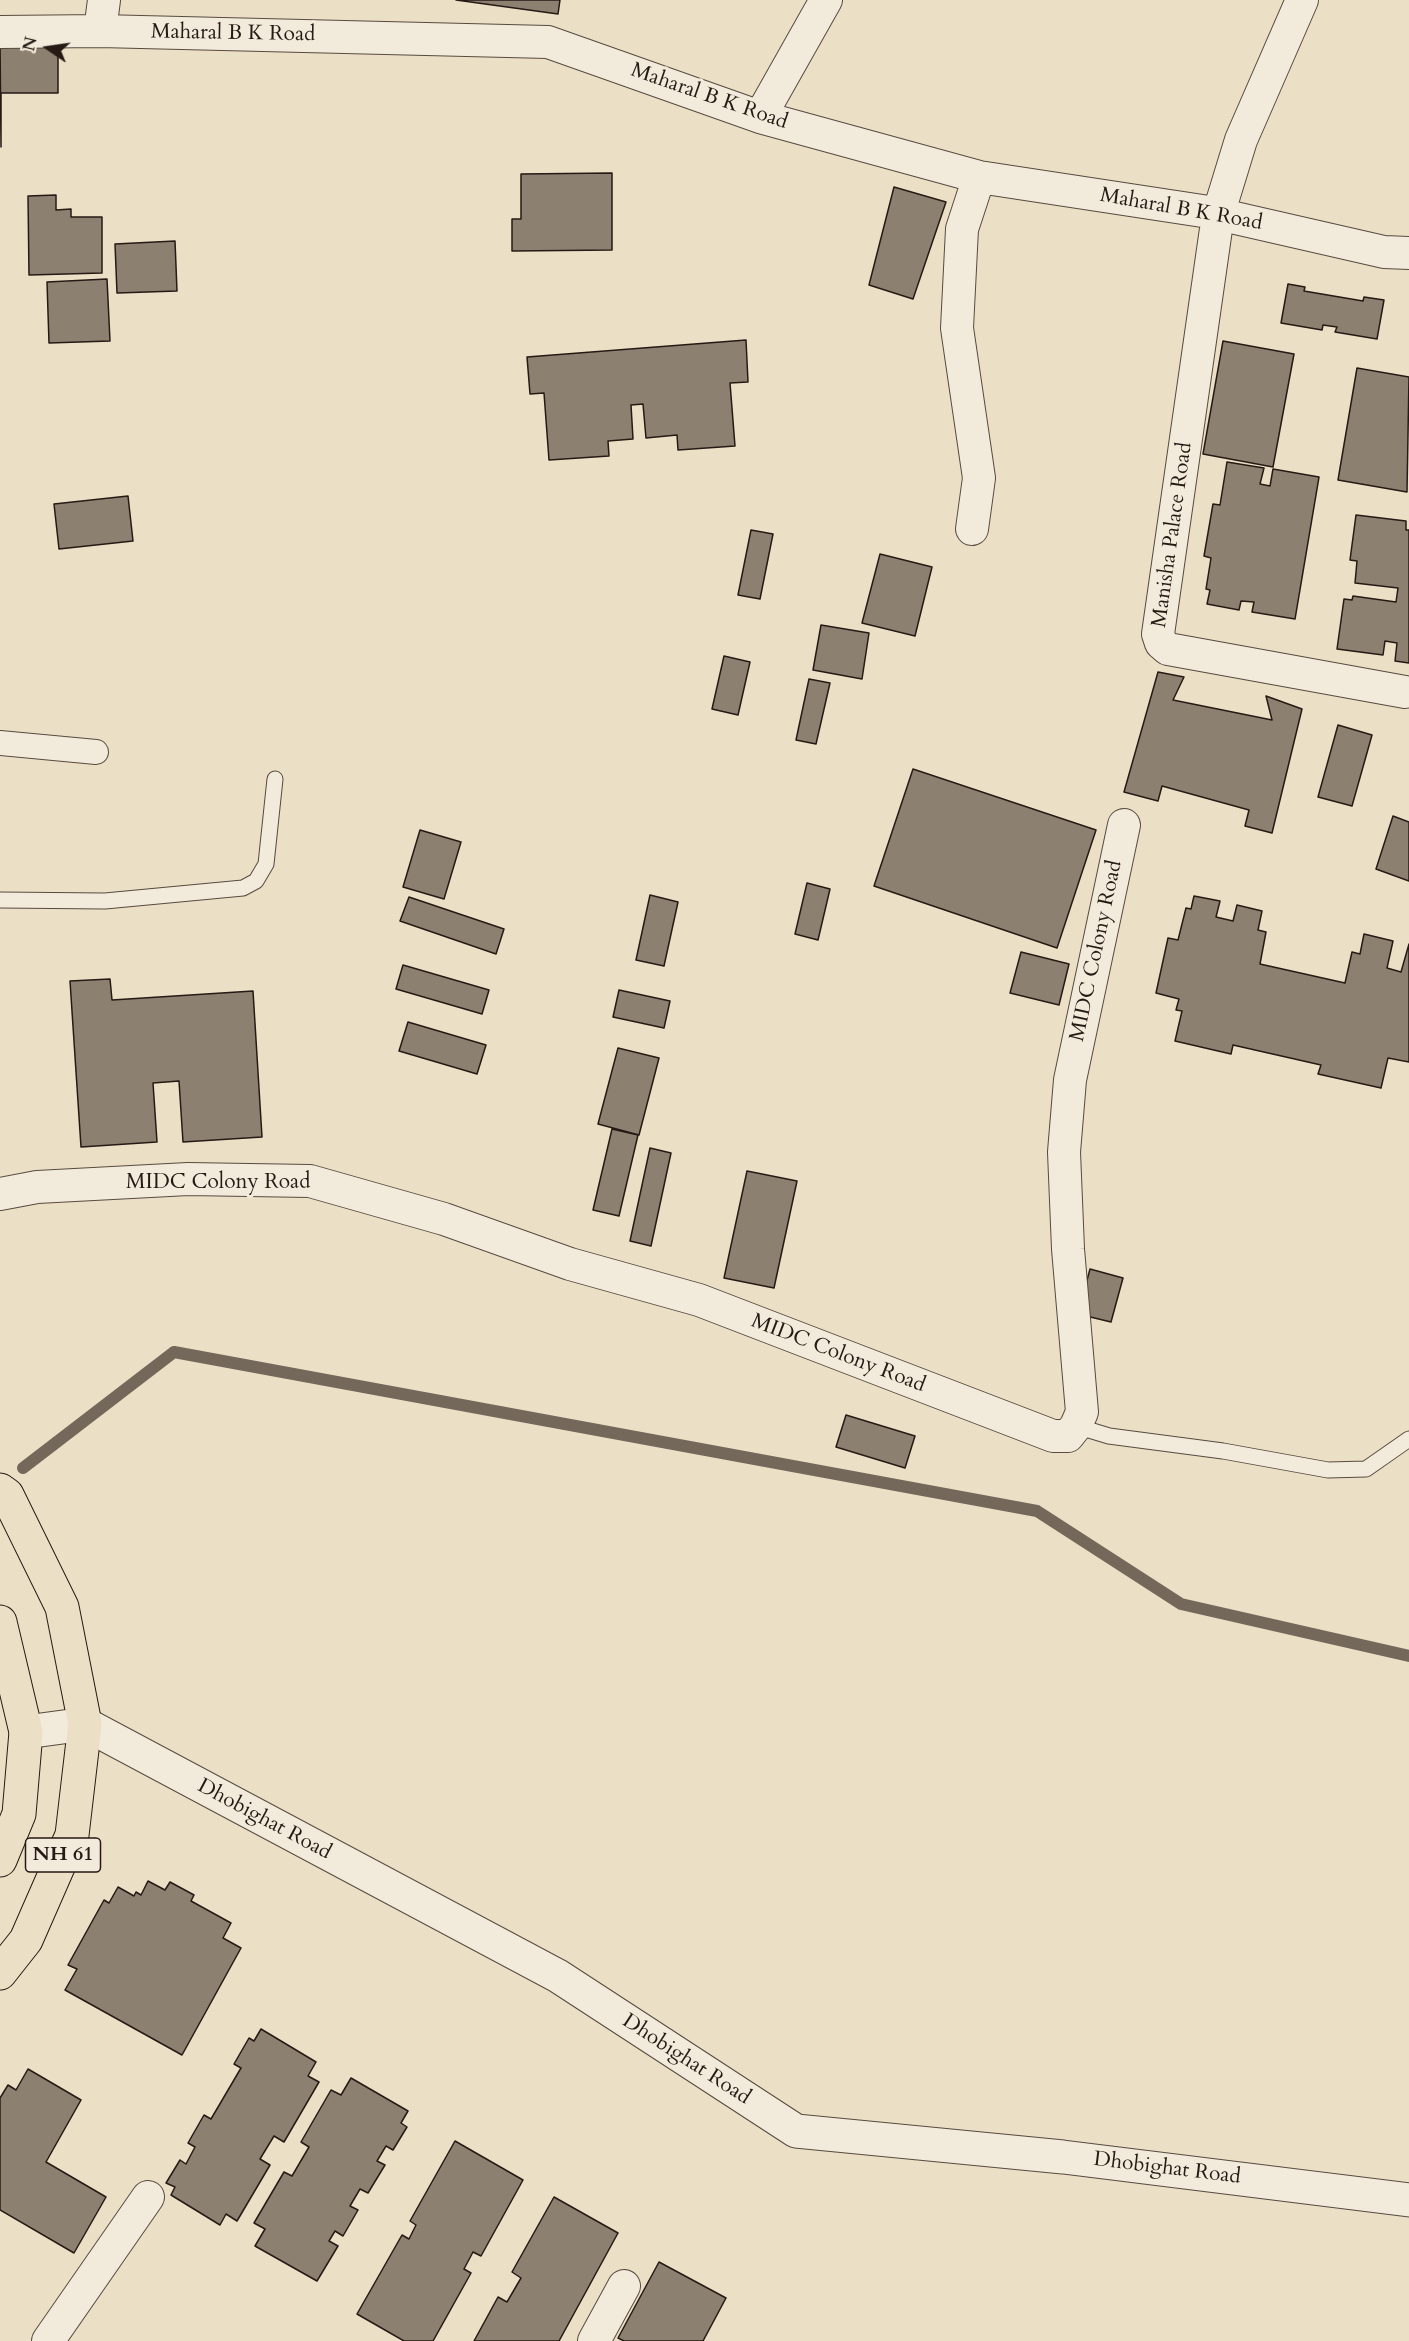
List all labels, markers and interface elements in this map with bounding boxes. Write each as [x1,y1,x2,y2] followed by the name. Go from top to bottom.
[18,18,78,78] north arrow
[151,20,315,48] street label: Maharal B K Road
[18,35,43,53] text: N
[627,58,791,136] street label: Maharal B K Road
[1098,183,1264,237] street label: Maharal B K Road
[1148,441,1198,629] street label: Manisha Palace Road
[1065,858,1129,1044] street label: MIDC Colony Road
[126,1170,310,1196] street label: MIDC Colony Road
[747,1309,929,1399] street label: MIDC Colony Road
[193,1774,335,1866] street label: Dhobighat Road
[26,1838,100,1872] road number: NH 61
[617,2009,755,2111] street label: Dhobighat Road
[1092,2147,1242,2191] street label: Dhobighat Road

